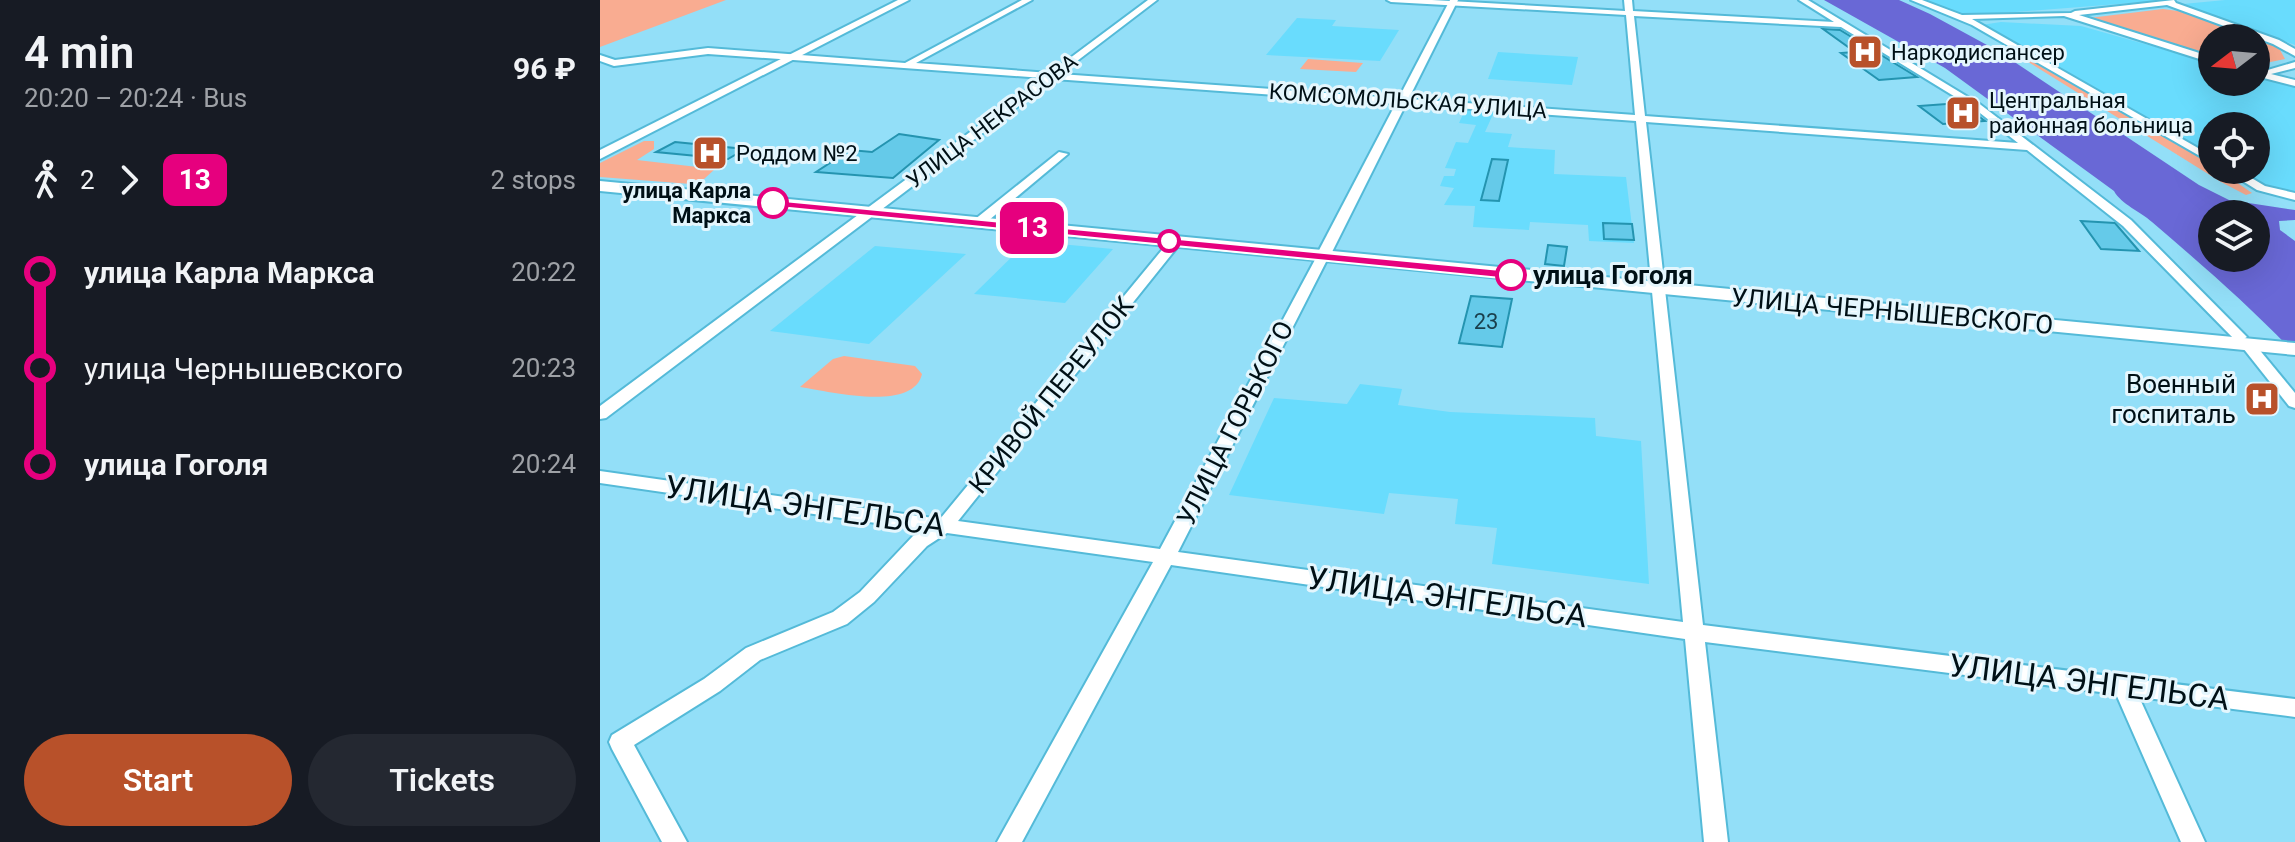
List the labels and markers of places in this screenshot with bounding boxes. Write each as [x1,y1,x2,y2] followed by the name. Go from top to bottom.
[1846,33,1884,71] hospital icon: Наркодиспансер
[1891,40,2065,65] place label: Наркодиспансер
[1989,88,2193,138] place label: Центральная районная больница
[1944,94,1982,132] hospital icon: Центральная районная больница
[691,134,729,172] hospital icon: Роддом №2
[736,141,858,166] place label: Роддом №2
[622,178,751,228] place label: улица Карла Маркса
[758,188,788,218] marker: улица Карла Маркса
[1158,230,1180,252] unlabelled marker
[1496,260,1526,290] marker: улица Гоголя
[1533,260,1693,290] place label: улица Гоголя
[2111,369,2236,429] place label: Военный госпиталь
[2243,380,2281,418] hospital icon: Военный госпиталь

